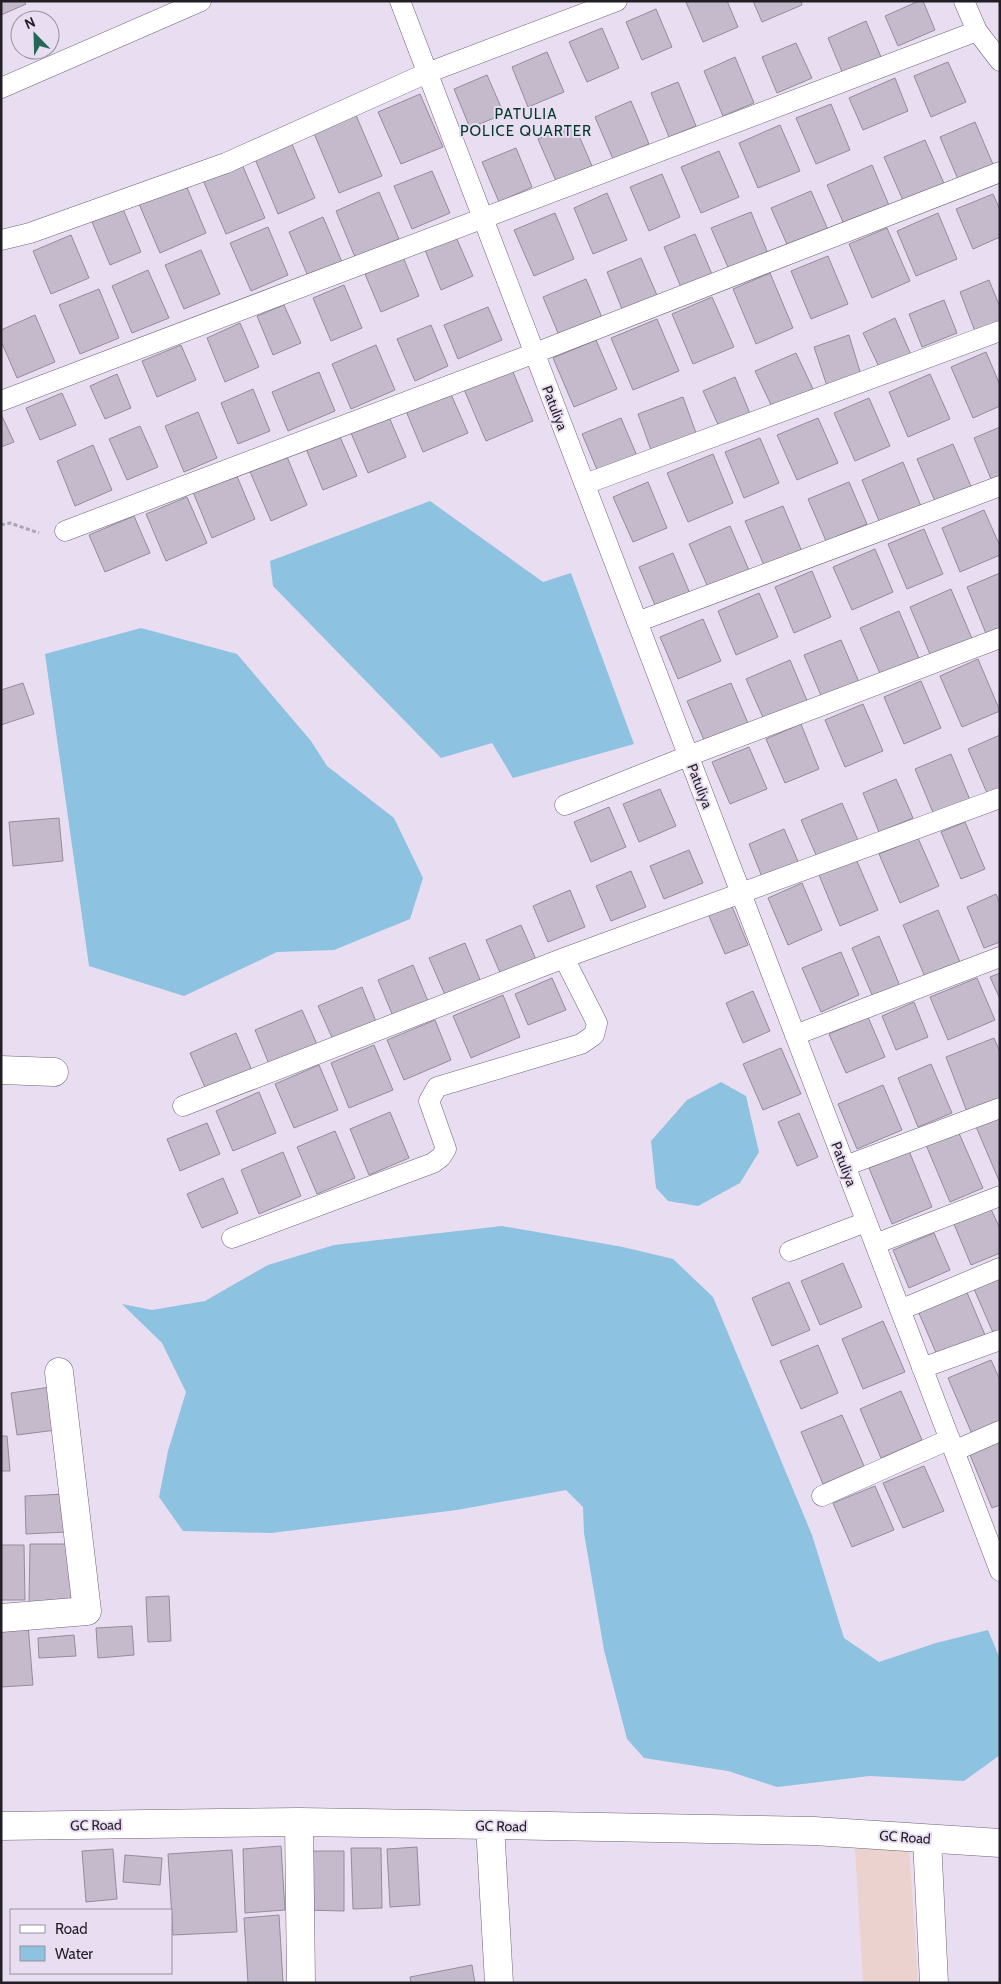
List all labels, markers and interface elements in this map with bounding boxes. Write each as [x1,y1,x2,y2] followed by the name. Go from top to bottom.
[10,10,60,60] north arrow
[22,13,38,33] text: N
[460,105,592,140] district label: PATULIA POLICE QUARTER
[538,383,572,433] street label: Patuliya
[683,761,717,811] street label: Patuliya
[827,1139,861,1189] street label: Patuliya
[70,1816,122,1834] street label: GC Road
[475,1817,527,1835] street label: GC Road
[879,1826,931,1848] street label: GC Road
[10,1909,172,1974] legend
[55,1920,88,1938] text: Road
[55,1945,93,1963] text: Water

